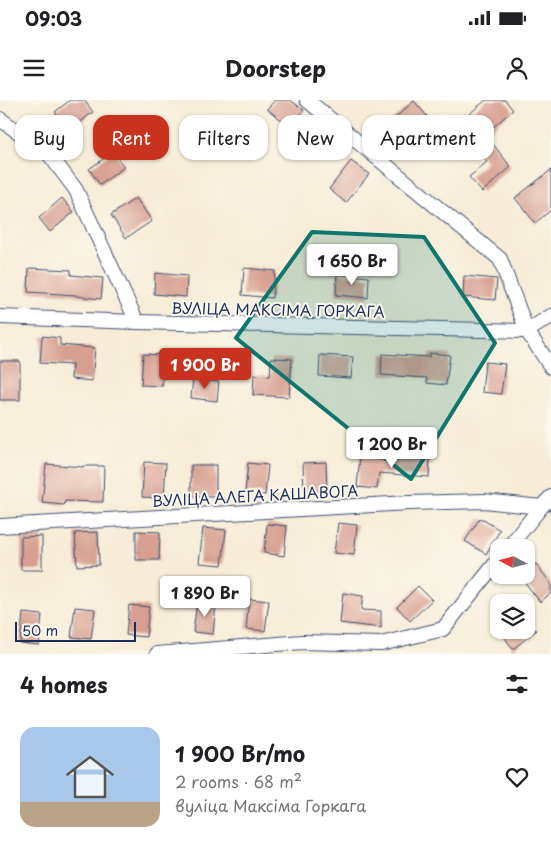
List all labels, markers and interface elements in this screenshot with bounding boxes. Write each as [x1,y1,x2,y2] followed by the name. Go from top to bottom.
[25,4,82,32] text: 09:03
[225,51,326,84] text: Doorstep
[20,54,48,82] icon: menu
[503,54,531,82] icon: person
[15,115,83,160] chip: Buy
[93,115,169,160] chip: Rent
[179,115,268,160] chip: Filters
[278,115,352,160] chip: New
[362,115,494,160] chip: Apartment
[300,244,404,286] pin: 1 650 Br
[318,248,386,272] text: 1 650 Br
[171,296,385,322] street label: ВУЛІЦА МАКСІМА ГОРКАГА
[153,348,257,390] pin: 1 900 Br
[170,352,240,376] text: 1 900 Br
[340,426,444,469] pin: 1 200 Br
[357,431,427,455] text: 1 200 Br
[151,478,359,512] street label: ВУЛІЦА АЛЕГА КАШАВОГА
[490,539,535,584] north arrow
[490,539,535,639] map controls
[153,576,257,618] pin: 1 890 Br
[171,580,239,604] text: 1 890 Br
[490,594,535,639] button: layers
[15,619,136,642] scale bar
[22,620,58,641] text: 50 m
[20,668,107,700] text: 4 homes
[503,670,531,698] icon: filters
[175,737,305,769] text: 1 900 Br/mo
[60,747,120,807] icon: home
[503,763,531,791] icon: heart
[175,769,302,793] text: 2 rooms · 68 m²
[175,793,366,817] text: вуліца Максіма Горкага

